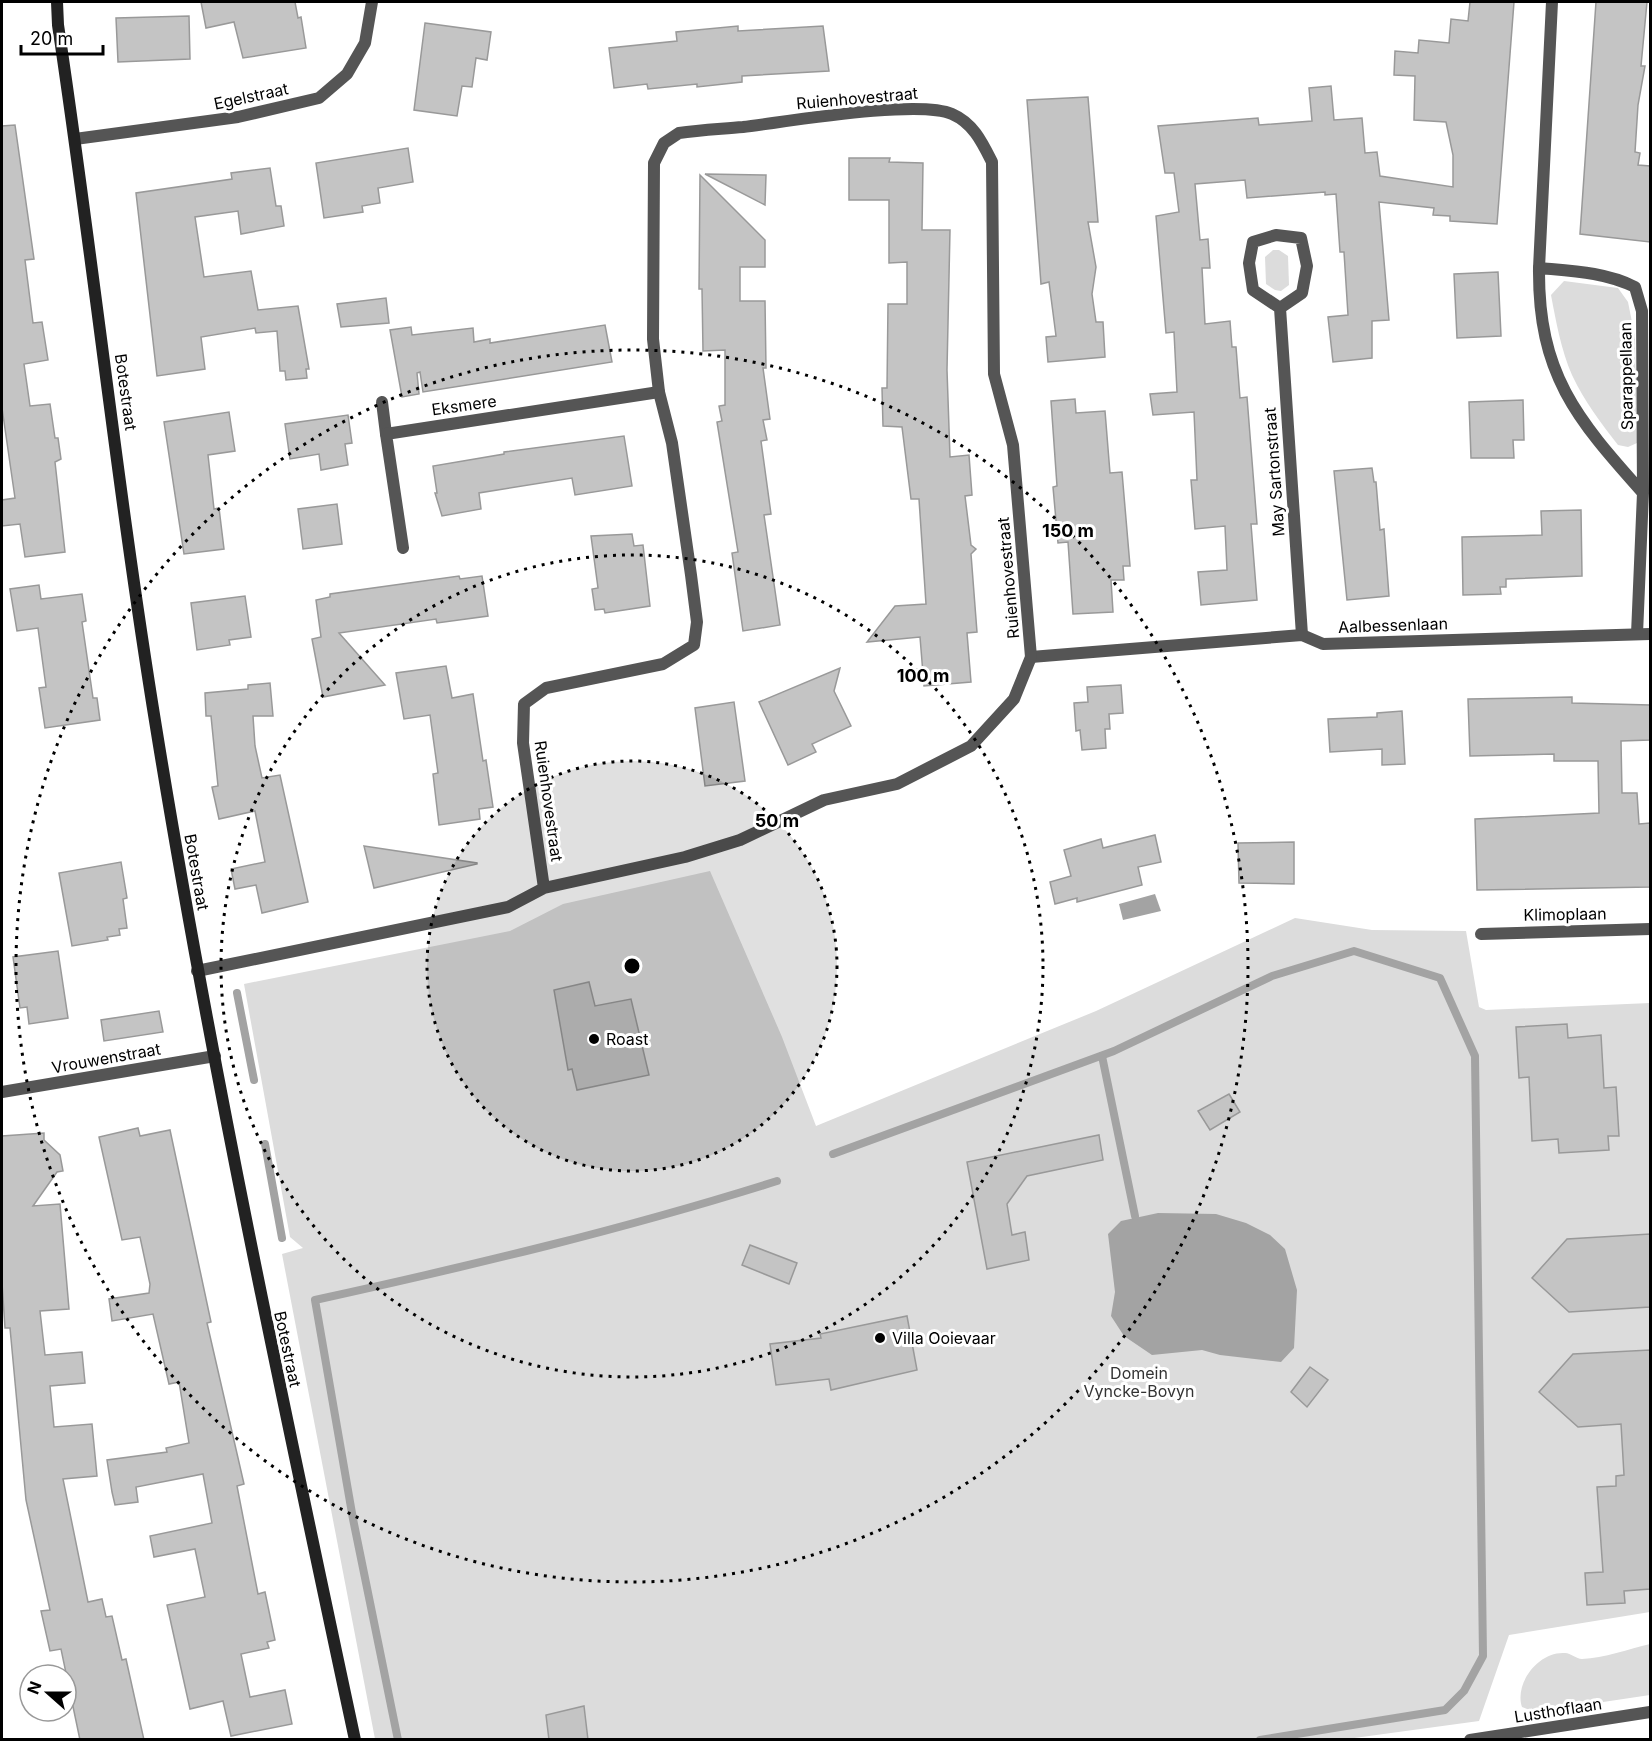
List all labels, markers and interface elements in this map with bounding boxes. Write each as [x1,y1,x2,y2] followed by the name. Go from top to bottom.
[21,18,104,56] scale bar
[30,28,73,49] text: 20 m
[212,78,290,114] street label: Egelstraat
[795,83,919,113] street label: Ruienhovestraat
[1615,322,1637,430] street label: Sparappellaan
[111,352,141,432] street label: Botestraat
[430,391,498,419] street label: Eksmere
[1260,407,1288,537] street label: May Sartonstraat
[993,516,1023,640] street label: Ruienhovestraat
[1042,520,1094,541] text: 150 m
[1338,613,1448,637] street label: Aalbessenlaan
[897,665,949,686] text: 100 m
[531,739,567,863] street label: Ruienhovestraat
[755,810,799,831] text: 50 m
[180,832,214,912] street label: Botestraat
[1523,903,1607,925] street label: Klimoplaan
[622,956,642,976] centre of rings
[606,1029,648,1049] place label: Roast
[587,1032,601,1046] marker: Roast
[50,1039,162,1077] street label: Vrouwenstraat
[270,1309,306,1389] street label: Botestraat
[892,1328,996,1348] place label: Villa Ooievaar
[873,1331,887,1345] marker: Villa Ooievaar
[1084,1363,1194,1401] park label: Domein Vyncke-Bovyn
[18,1663,78,1723] north arrow
[22,1678,46,1697] text: N
[1513,1693,1603,1727] street label: Lusthoflaan

